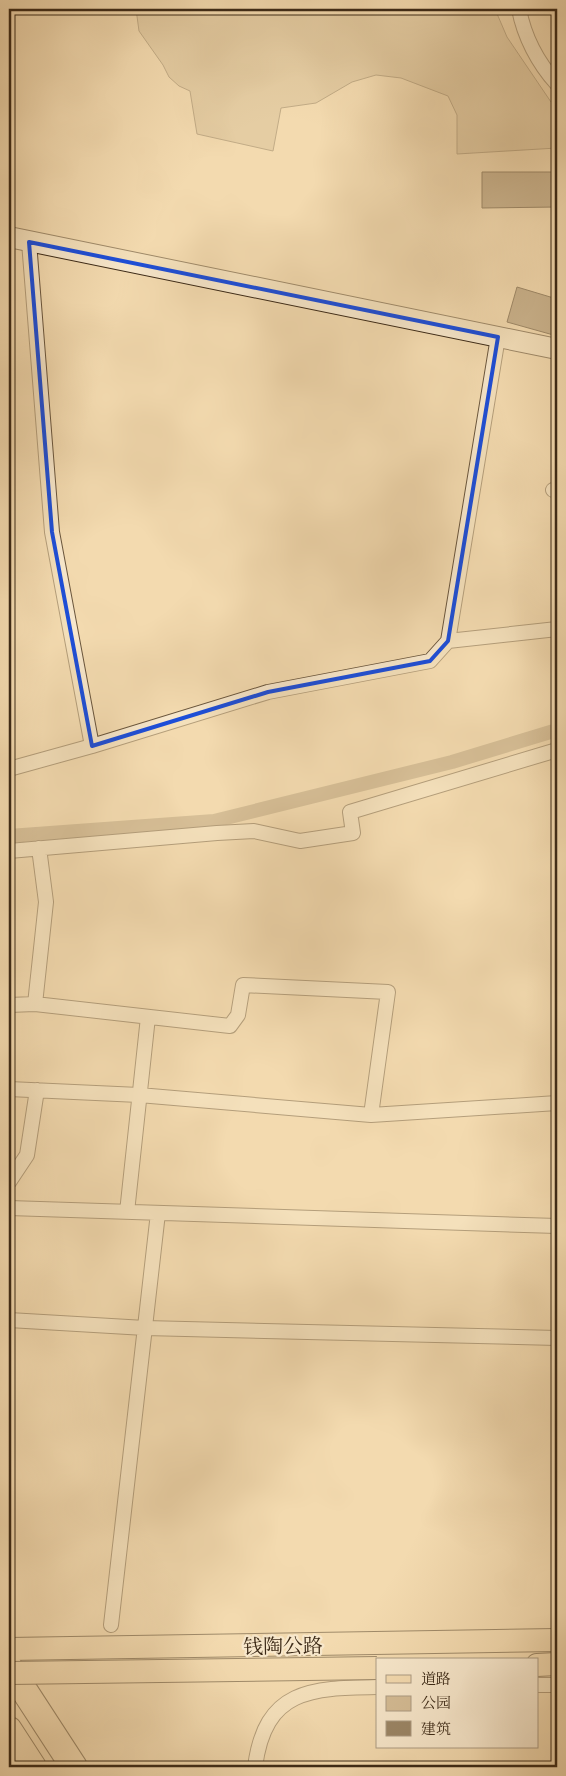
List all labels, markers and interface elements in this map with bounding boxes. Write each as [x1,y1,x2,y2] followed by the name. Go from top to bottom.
[243,1634,323,1661] street label: 钱陶公路
[376,1658,538,1748] legend
[421,1670,451,1689] text: 道路
[421,1694,451,1713] text: 公园
[421,1720,451,1739] text: 建筑

